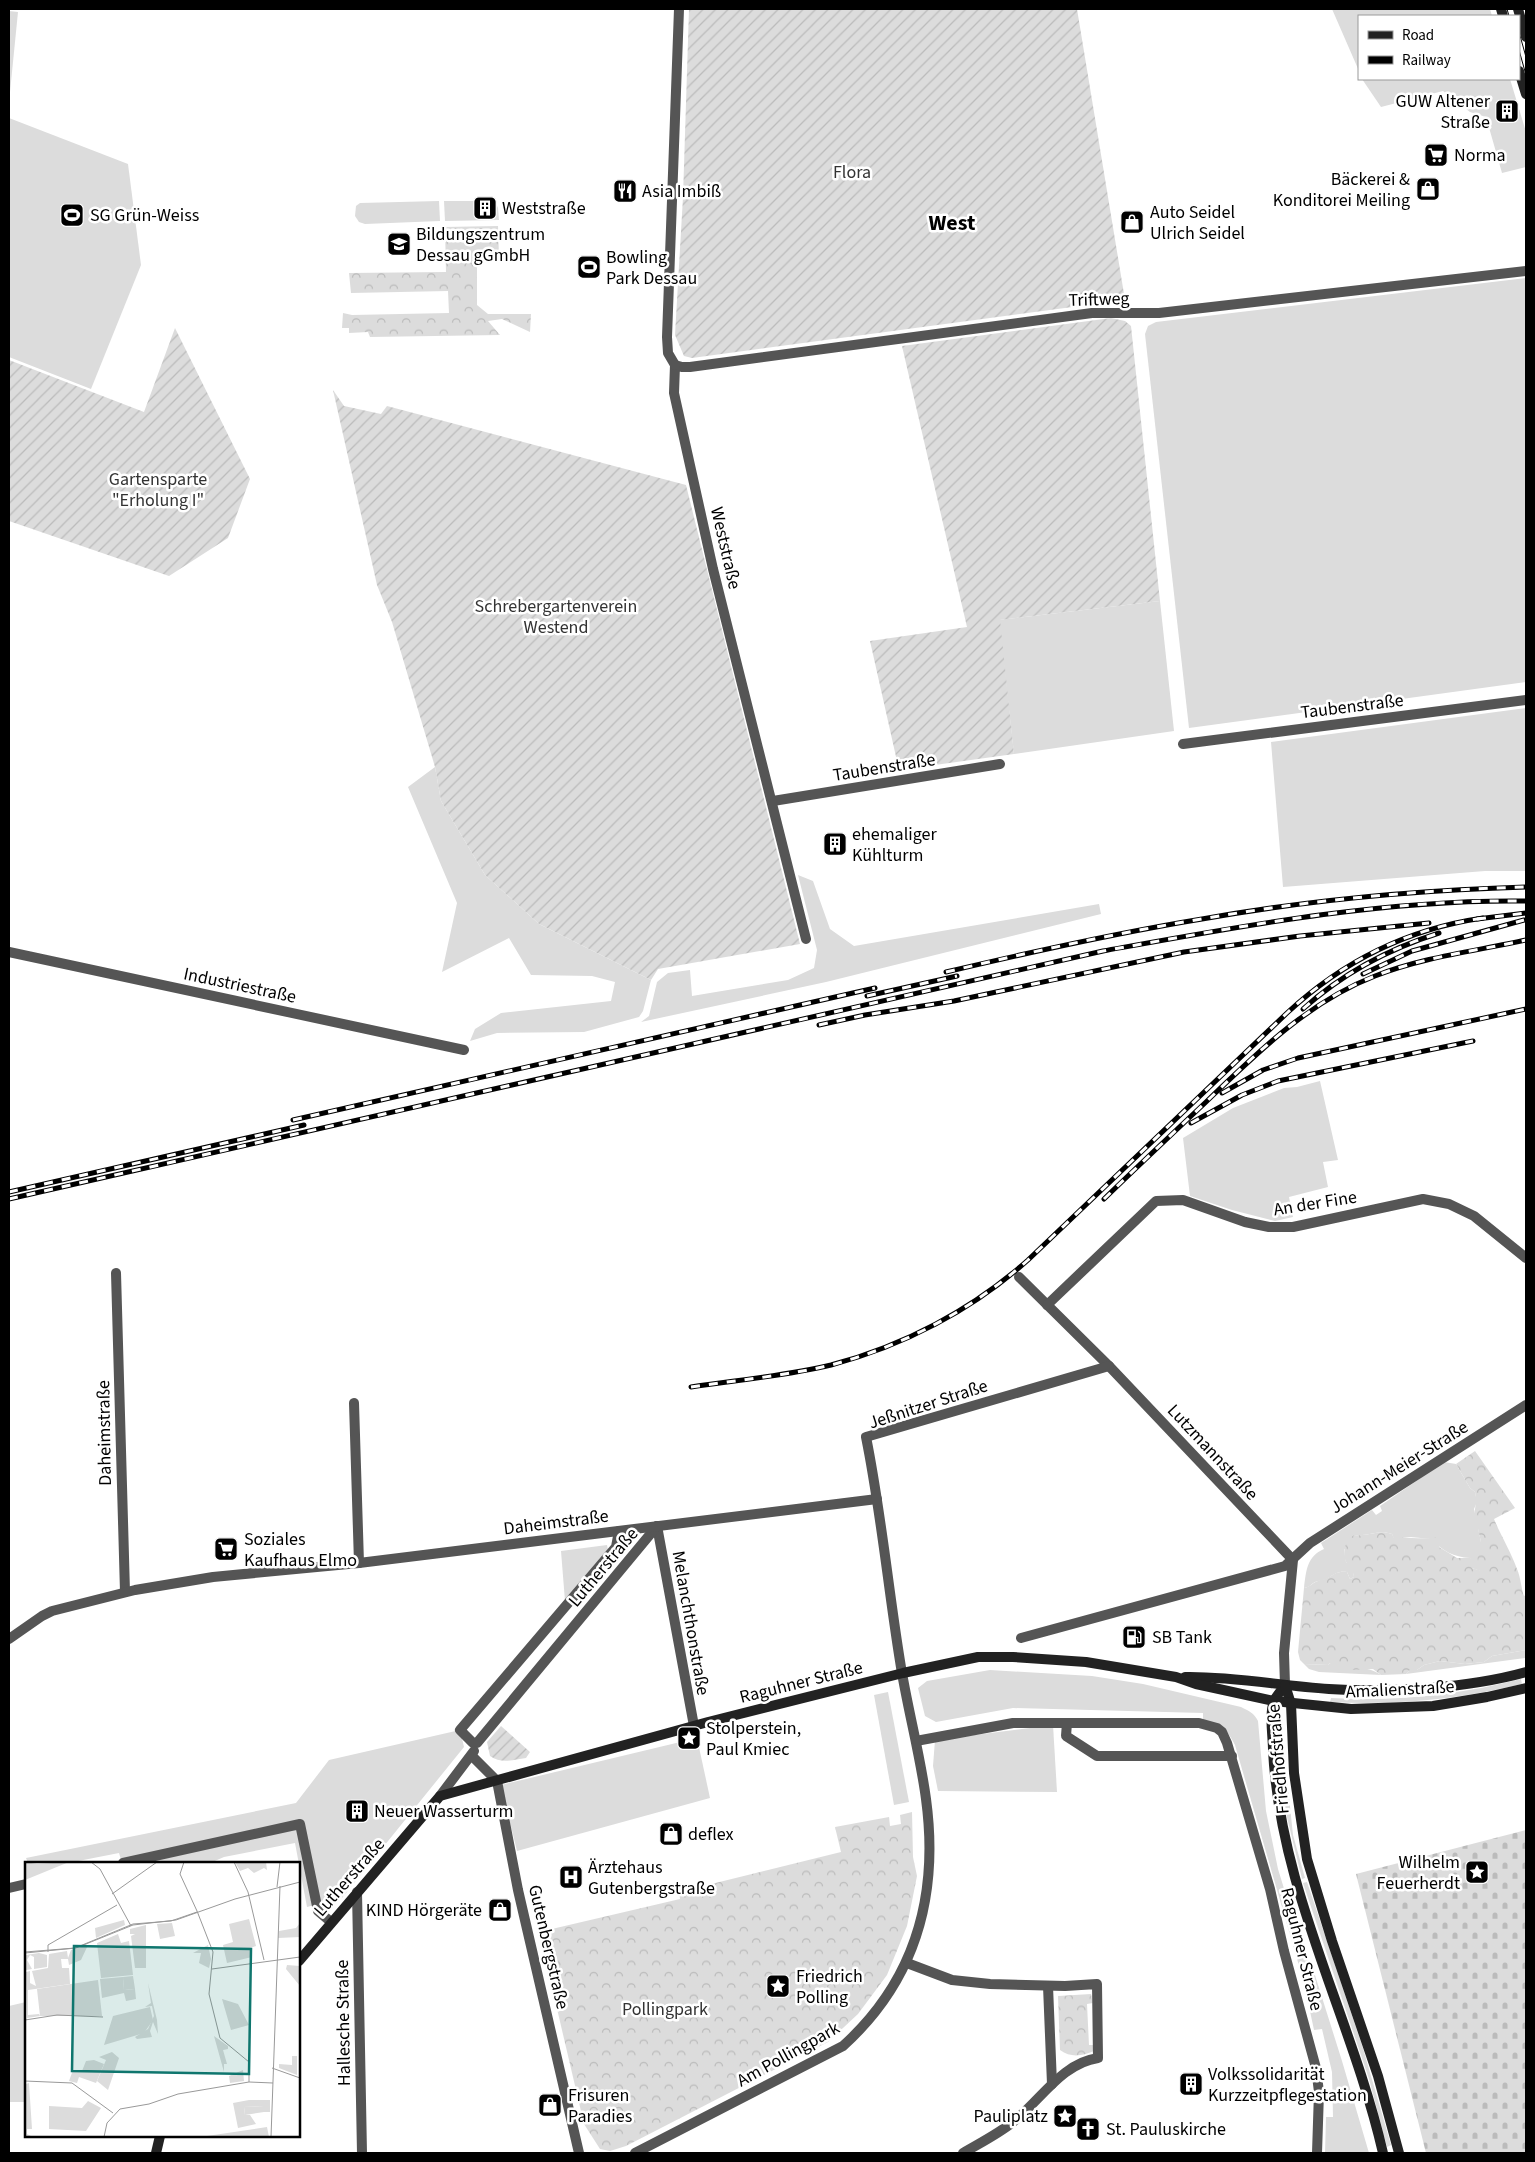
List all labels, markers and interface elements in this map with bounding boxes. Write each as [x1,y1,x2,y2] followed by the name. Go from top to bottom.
[1358,15,1520,80] legend
[1402,25,1434,46] text: Road
[1402,50,1451,71] text: Railway
[1395,89,1491,135] place label: GUW Altener Straße
[1494,98,1520,124] building icon: GUW Altener Straße
[1423,142,1449,168] supermarket icon: Norma
[1454,143,1506,168] place label: Norma
[833,160,871,185] park label: Flora
[1273,167,1410,213] place label: Bäckerei & Konditorei Meiling
[1415,176,1441,202] shop icon: Bäckerei & Konditorei Meiling
[612,178,638,204] restaurant icon: Asia Imbiß
[642,179,721,204] place label: Asia Imbiß
[472,195,498,221] building icon: Weststraße
[502,196,586,221] place label: Weststraße
[1150,200,1245,246] place label: Auto Seidel Ulrich Seidel
[59,202,85,228] sports icon: SG Grün-Weiss
[90,203,199,228] place label: SG Grün-Weiss
[928,207,976,239] district label: West
[1119,209,1145,235] shop icon: Auto Seidel Ulrich Seidel
[416,222,545,268] place label: Bildungszentrum Dessau gGmbH
[386,231,412,257] school or university icon: Bildungszentrum Dessau gGmbH
[606,245,697,291] place label: Bowling Park Dessau
[576,254,602,280] sports icon: Bowling Park Dessau
[1068,286,1130,313] street label: Triftweg
[109,467,207,513] park label: Gartensparte "Erholung I"
[704,505,747,592] street label: Weststraße
[475,594,637,640] park label: Schrebergartenverein Westend
[1299,688,1405,725] street label: Taubenstraße
[831,747,937,788] street label: Taubenstraße
[852,822,937,868] place label: ehemaliger Kühlturm
[822,831,848,857] building icon: ehemaliger Kühlturm
[181,961,299,1010] street label: Industriestraße
[1272,1185,1359,1222] street label: An der Fine
[865,1373,991,1436] street label: Jeßnitzer Straße
[91,1380,118,1486] street label: Daheimstraße
[1161,1399,1264,1506] street label: Lutzmannstraße
[1325,1415,1473,1520] street label: Johann-Meier-Straße
[502,1504,610,1541] street label: Daheimstraße
[563,1522,644,1612] street label: Lutherstraße
[244,1527,357,1573] place label: Soziales Kaufhaus Elmo
[213,1536,239,1562] supermarket icon: Soziales Kaufhaus Elmo
[665,1549,716,1697] street label: Melanchthonstraße
[1121,1624,1147,1650] fuel station icon: SB Tank
[1152,1625,1212,1650] place label: SB Tank
[737,1655,865,1710] street label: Raguhner Straße
[1345,1674,1455,1705] street label: Amalienstraße
[1261,1703,1296,1815] street label: Friedhofstraße
[706,1716,801,1762] place label: Stolperstein, Paul Kmiec
[676,1725,702,1751] place icon: Stolperstein, Paul Kmiec
[344,1798,370,1824] building icon: Neuer Wasserturm
[374,1799,513,1824] place label: Neuer Wasserturm
[658,1821,684,1847] shop icon: deflex
[688,1822,734,1847] place label: deflex
[308,1833,391,1922] street label: Lutherstraße
[1377,1850,1460,1896] place label: Wilhelm Feuerherdt
[588,1855,715,1901] place label: Ärztehaus Gutenbergstraße
[1464,1859,1490,1885] place icon: Wilhelm Feuerherdt
[25,1862,300,2137] inset map
[558,1864,584,1890] hospital icon: Ärztehaus Gutenbergstraße
[522,1882,575,2012] street label: Gutenbergstraße
[1274,1885,1329,2013] street label: Raguhner Straße
[487,1897,513,1923] shop icon: KIND Hörgeräte
[366,1898,482,1923] place label: KIND Hörgeräte
[330,1959,357,2086] street label: Hallesche Straße
[796,1964,863,2010] place label: Friedrich Polling
[765,1973,791,1999] place icon: Friedrich Polling
[622,1997,708,2022] park label: Pollingpark
[732,2016,844,2093] street label: Am Pollingpark
[1208,2062,1367,2108] place label: Volkssolidarität Kurzzeitpflegestation
[1178,2071,1204,2097] building icon: Volkssolidarität Kurzzeitpflegestation
[568,2083,632,2129] place label: Frisuren Paradies
[537,2092,563,2118] shop icon: Frisuren Paradies
[1052,2103,1078,2129] place icon: Pauliplatz
[974,2104,1048,2129] place label: Pauliplatz
[1075,2116,1101,2142] church icon: St. Pauluskirche
[1106,2117,1226,2142] place label: St. Pauluskirche

